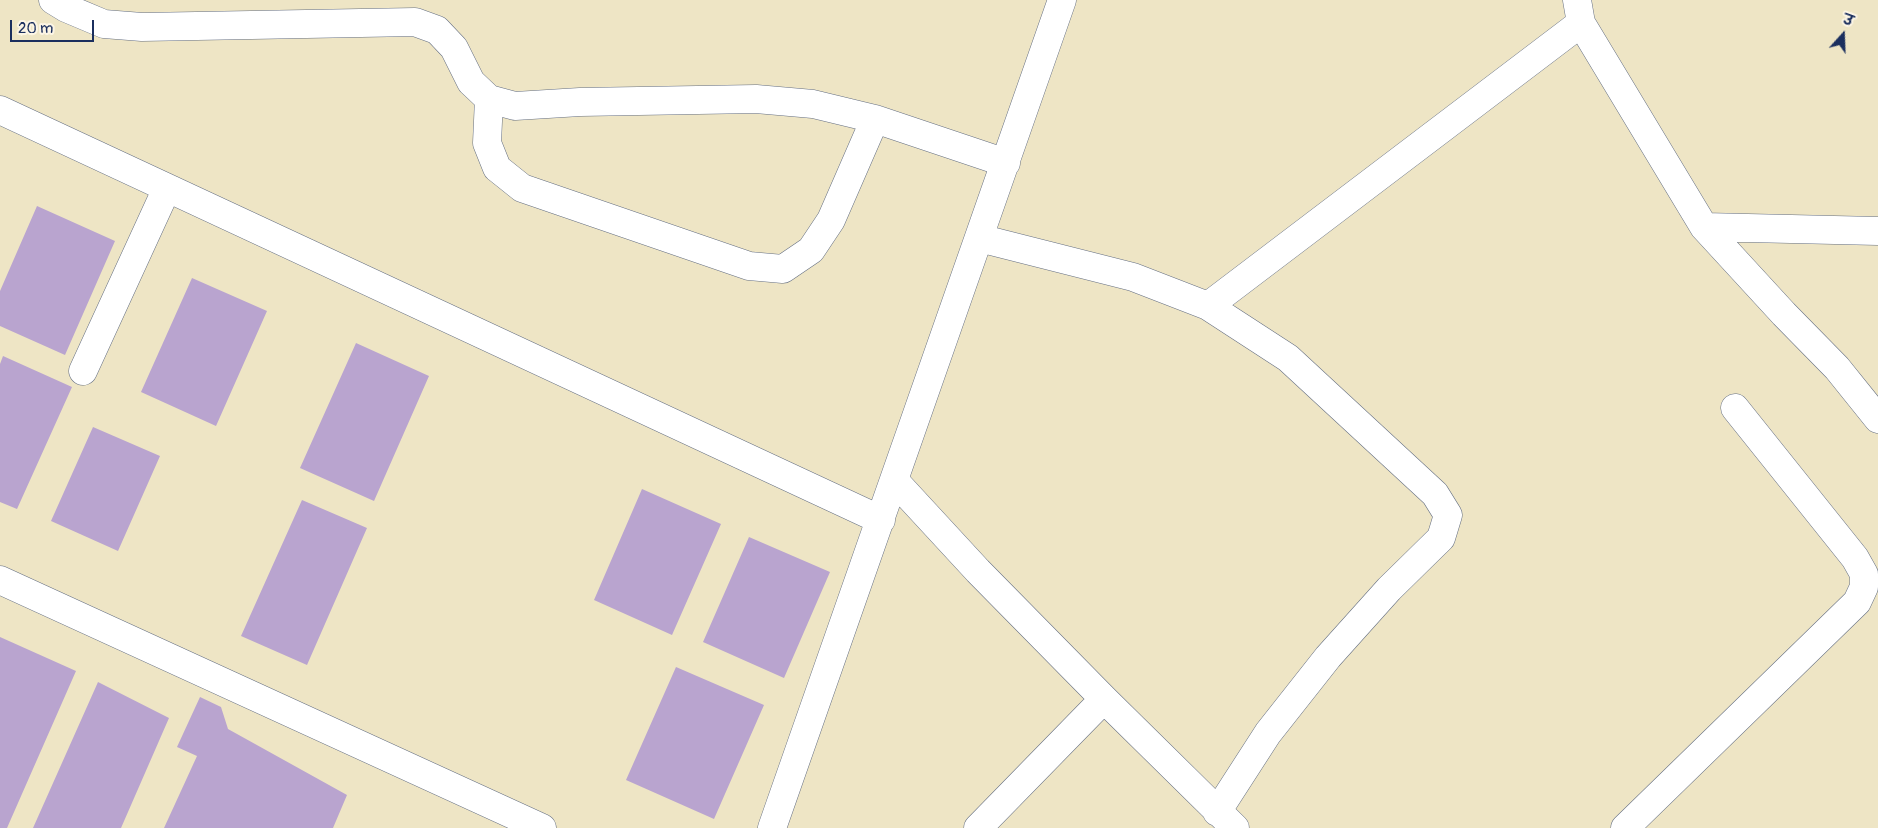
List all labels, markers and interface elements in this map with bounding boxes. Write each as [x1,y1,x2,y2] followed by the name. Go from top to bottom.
[12,10,96,42] scale bar
[1818,10,1868,60] north arrow
[1841,11,1856,30] text: उ
[18,19,53,38] text: 20 m

